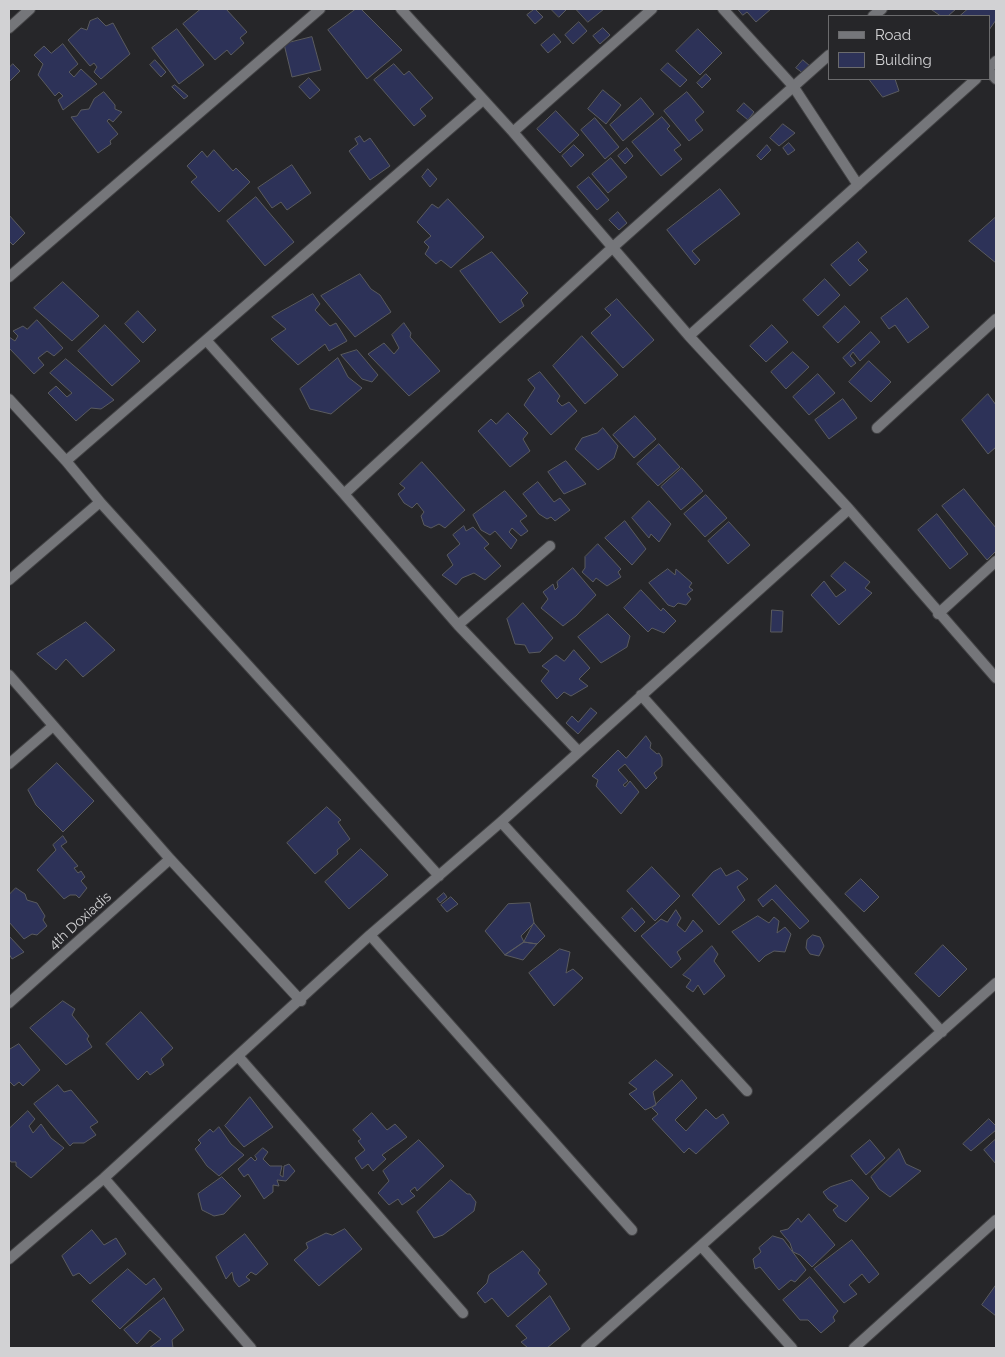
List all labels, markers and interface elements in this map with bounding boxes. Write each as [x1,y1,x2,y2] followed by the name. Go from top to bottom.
[828,15,990,80] legend
[875,26,911,44] text: Road
[875,51,932,69] text: Building
[45,889,115,953] street label: 4th Doxiadis

